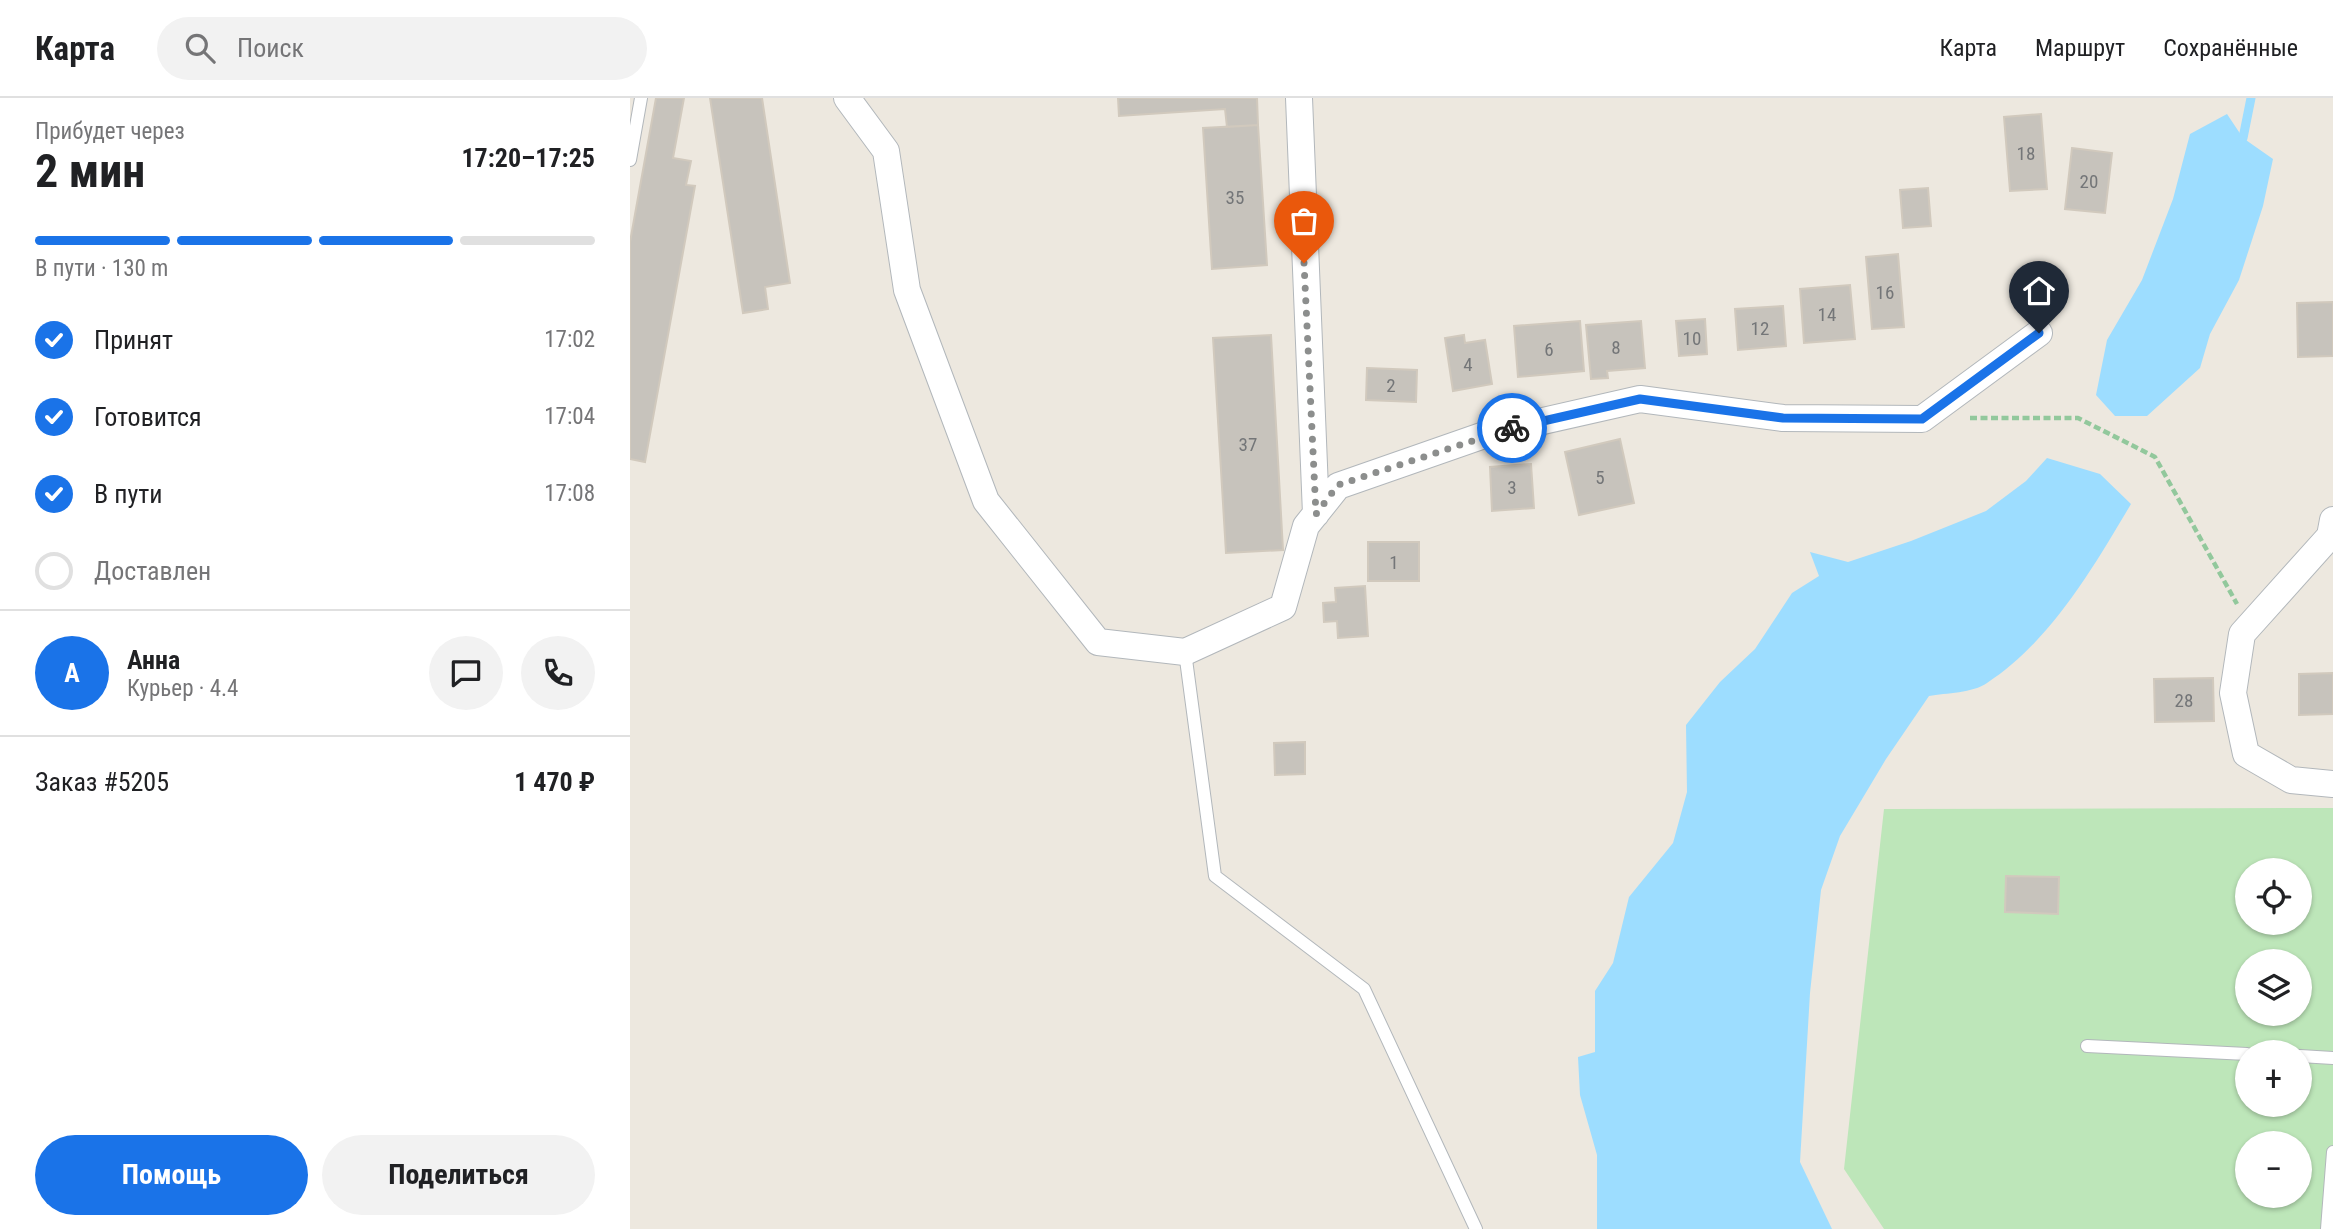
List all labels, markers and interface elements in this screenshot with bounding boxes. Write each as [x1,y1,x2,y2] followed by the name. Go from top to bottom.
[157,17,647,80] search box
[35,29,115,68] text: Карта
[181,29,219,67] icon: search
[237,33,304,63] text: Поиск
[1940,34,1997,62] text: Карта
[2035,34,2125,62] text: Маршрут
[2163,34,2298,62] text: Сохранённые
[35,118,185,145] text: Прибудет через
[2017,142,2035,165] house number: 18
[461,143,595,173] text: 17:20–17:25
[35,144,145,198] text: 2 мин
[2080,170,2098,193] house number: 20
[1226,186,1244,209] house number: 35
[1274,191,1334,263] pin
[1285,202,1323,240] icon: bag
[35,255,168,282] text: В пути · 130 m
[2009,261,2069,333] pin
[2020,272,2058,310] icon: home
[1876,281,1894,304] house number: 16
[1818,303,1836,326] house number: 14
[1751,317,1769,340] house number: 12
[35,321,73,359] icon: check
[94,325,173,355] text: Принят
[544,326,595,353] text: 17:02
[1683,327,1701,350] house number: 10
[1611,336,1621,359] house number: 8
[1544,338,1554,361] house number: 6
[1463,353,1473,376] house number: 4
[1386,374,1396,397] house number: 2
[1477,393,1547,463] courier
[35,398,73,436] icon: check
[94,402,202,432] text: Готовится
[544,403,595,430] text: 17:04
[1493,409,1531,447] icon: bike
[1239,433,1257,456] house number: 37
[1595,466,1605,489] house number: 5
[35,475,73,513] icon: check
[1507,476,1517,499] house number: 3
[94,479,163,509] text: В пути
[544,480,595,507] text: 17:08
[1389,551,1399,574] house number: 1
[94,556,211,586] text: Доставлен
[429,636,503,710] button: chat
[521,636,595,710] button: phone
[127,645,180,675] text: Анна
[64,658,80,688] text: А
[127,675,238,702] text: Курьер · 4.4
[2175,689,2193,712] house number: 28
[35,767,169,797] text: Заказ #5205
[514,767,595,797] text: 1 470 ₽
[2235,858,2312,1208] map controls
[2235,858,2312,935] button: locate
[2235,949,2312,1026] button: layers
[2235,1040,2312,1117] button: +
[2235,1131,2312,1208] button: −
[35,1135,308,1215] button: Помощь
[322,1135,595,1215] button: Поделиться

